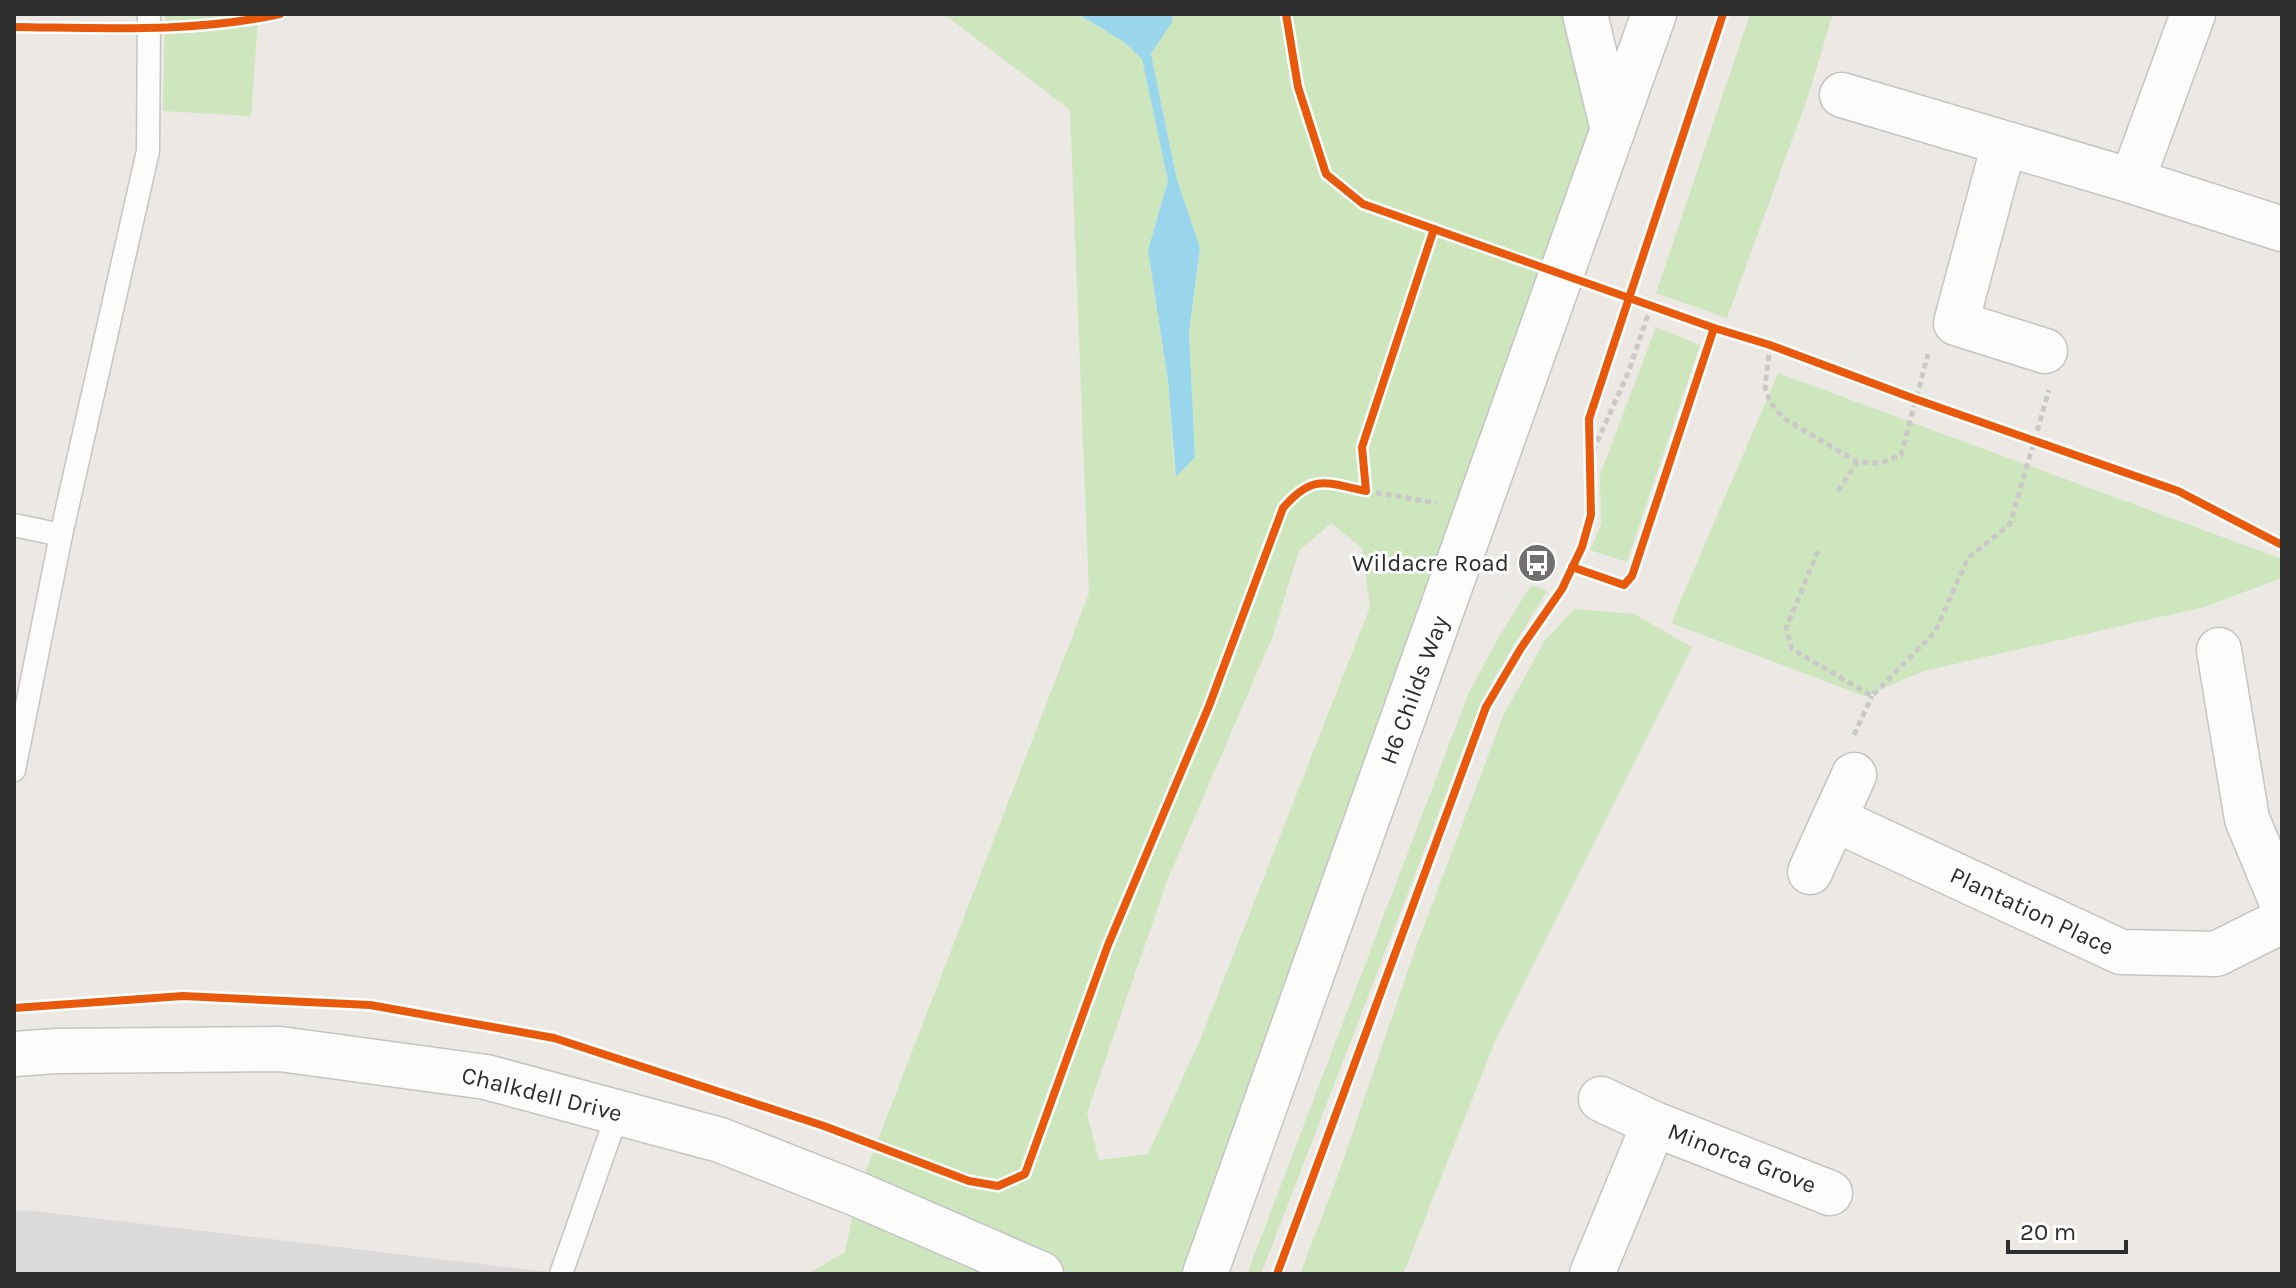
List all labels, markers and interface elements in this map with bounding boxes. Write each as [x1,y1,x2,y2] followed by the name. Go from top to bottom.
[1516,542,1558,584] bus stop icon: Wildacre Road
[1352,549,1509,577] place label: Wildacre Road
[1374,612,1454,768] street label: H6 Childs Way
[1946,861,2118,961] street label: Plantation Place
[459,1061,625,1127] street label: Chalkdell Drive
[1664,1117,1820,1199] street label: Minorca Grove
[2008,1204,2126,1254] scale bar
[2020,1218,2076,1246] text: 20 m

